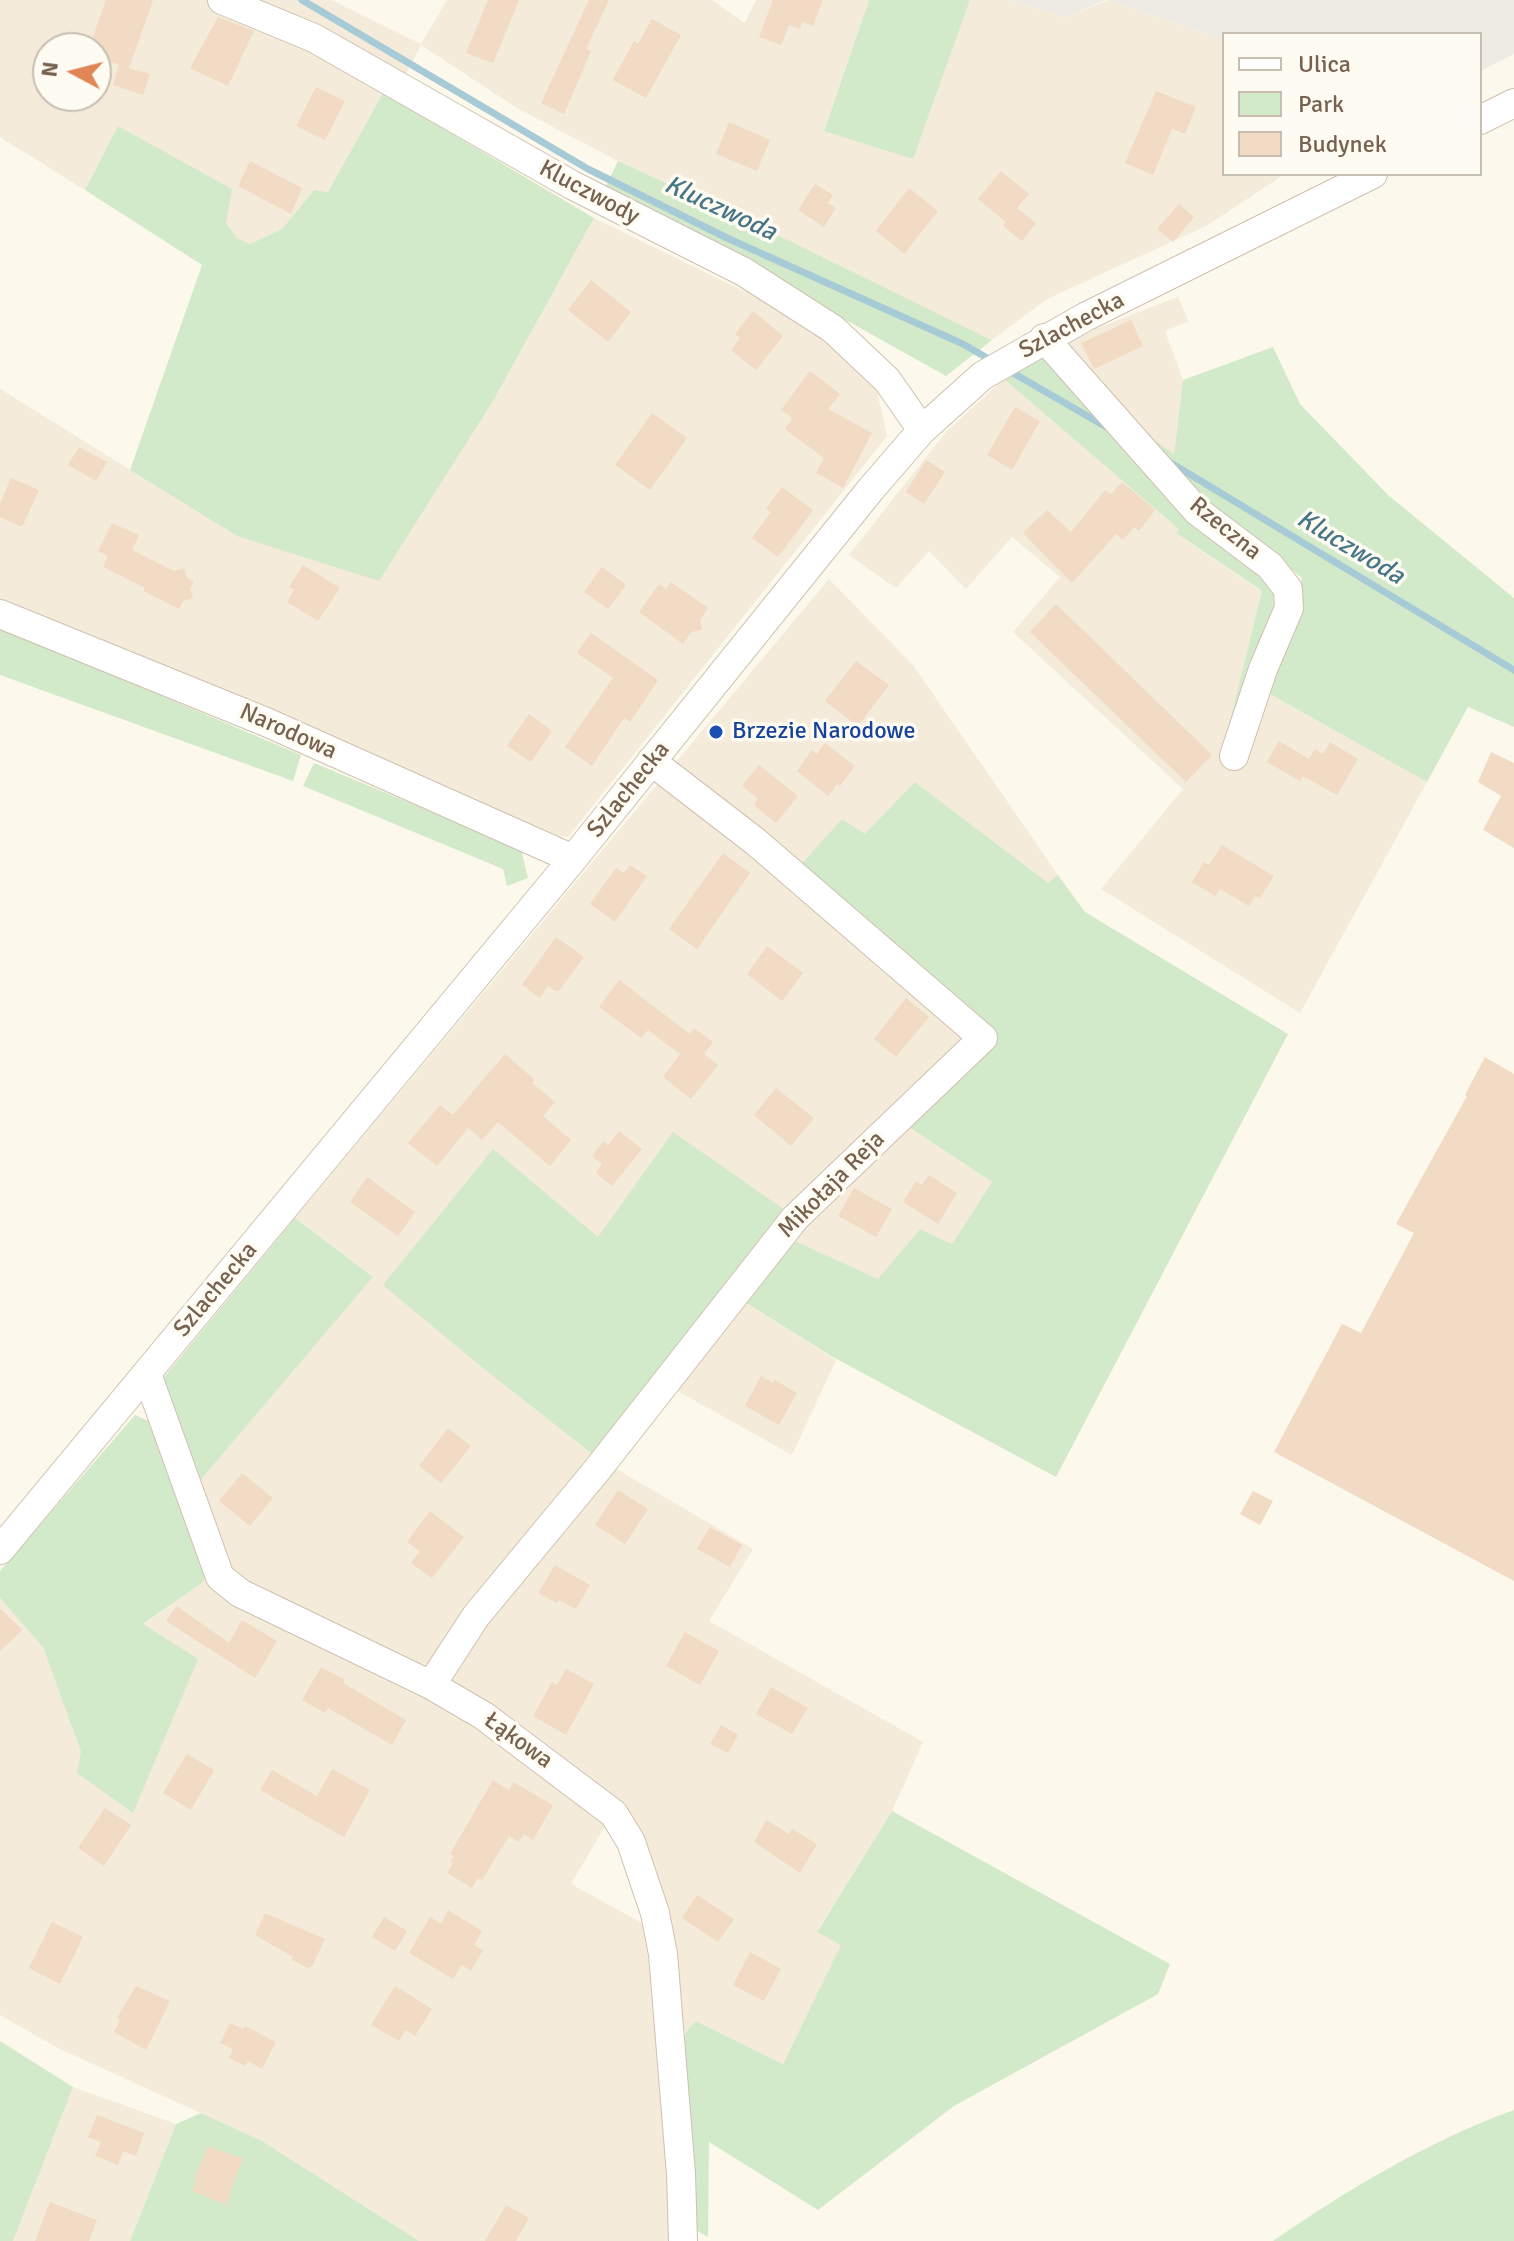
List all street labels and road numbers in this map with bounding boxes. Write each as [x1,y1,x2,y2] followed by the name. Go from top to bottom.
[534,155,644,231] street label: Kluczwody
[1014,286,1130,366] street label: Szlachecka
[1183,491,1267,567] street label: Rzeczna
[235,698,341,766] street label: Narodowa
[582,736,676,844] street label: Szlachecka
[773,1126,891,1244] street label: Mikołaja Reja
[168,1237,264,1343] street label: Szlachecka
[478,1706,558,1776] street label: Łąkowa

